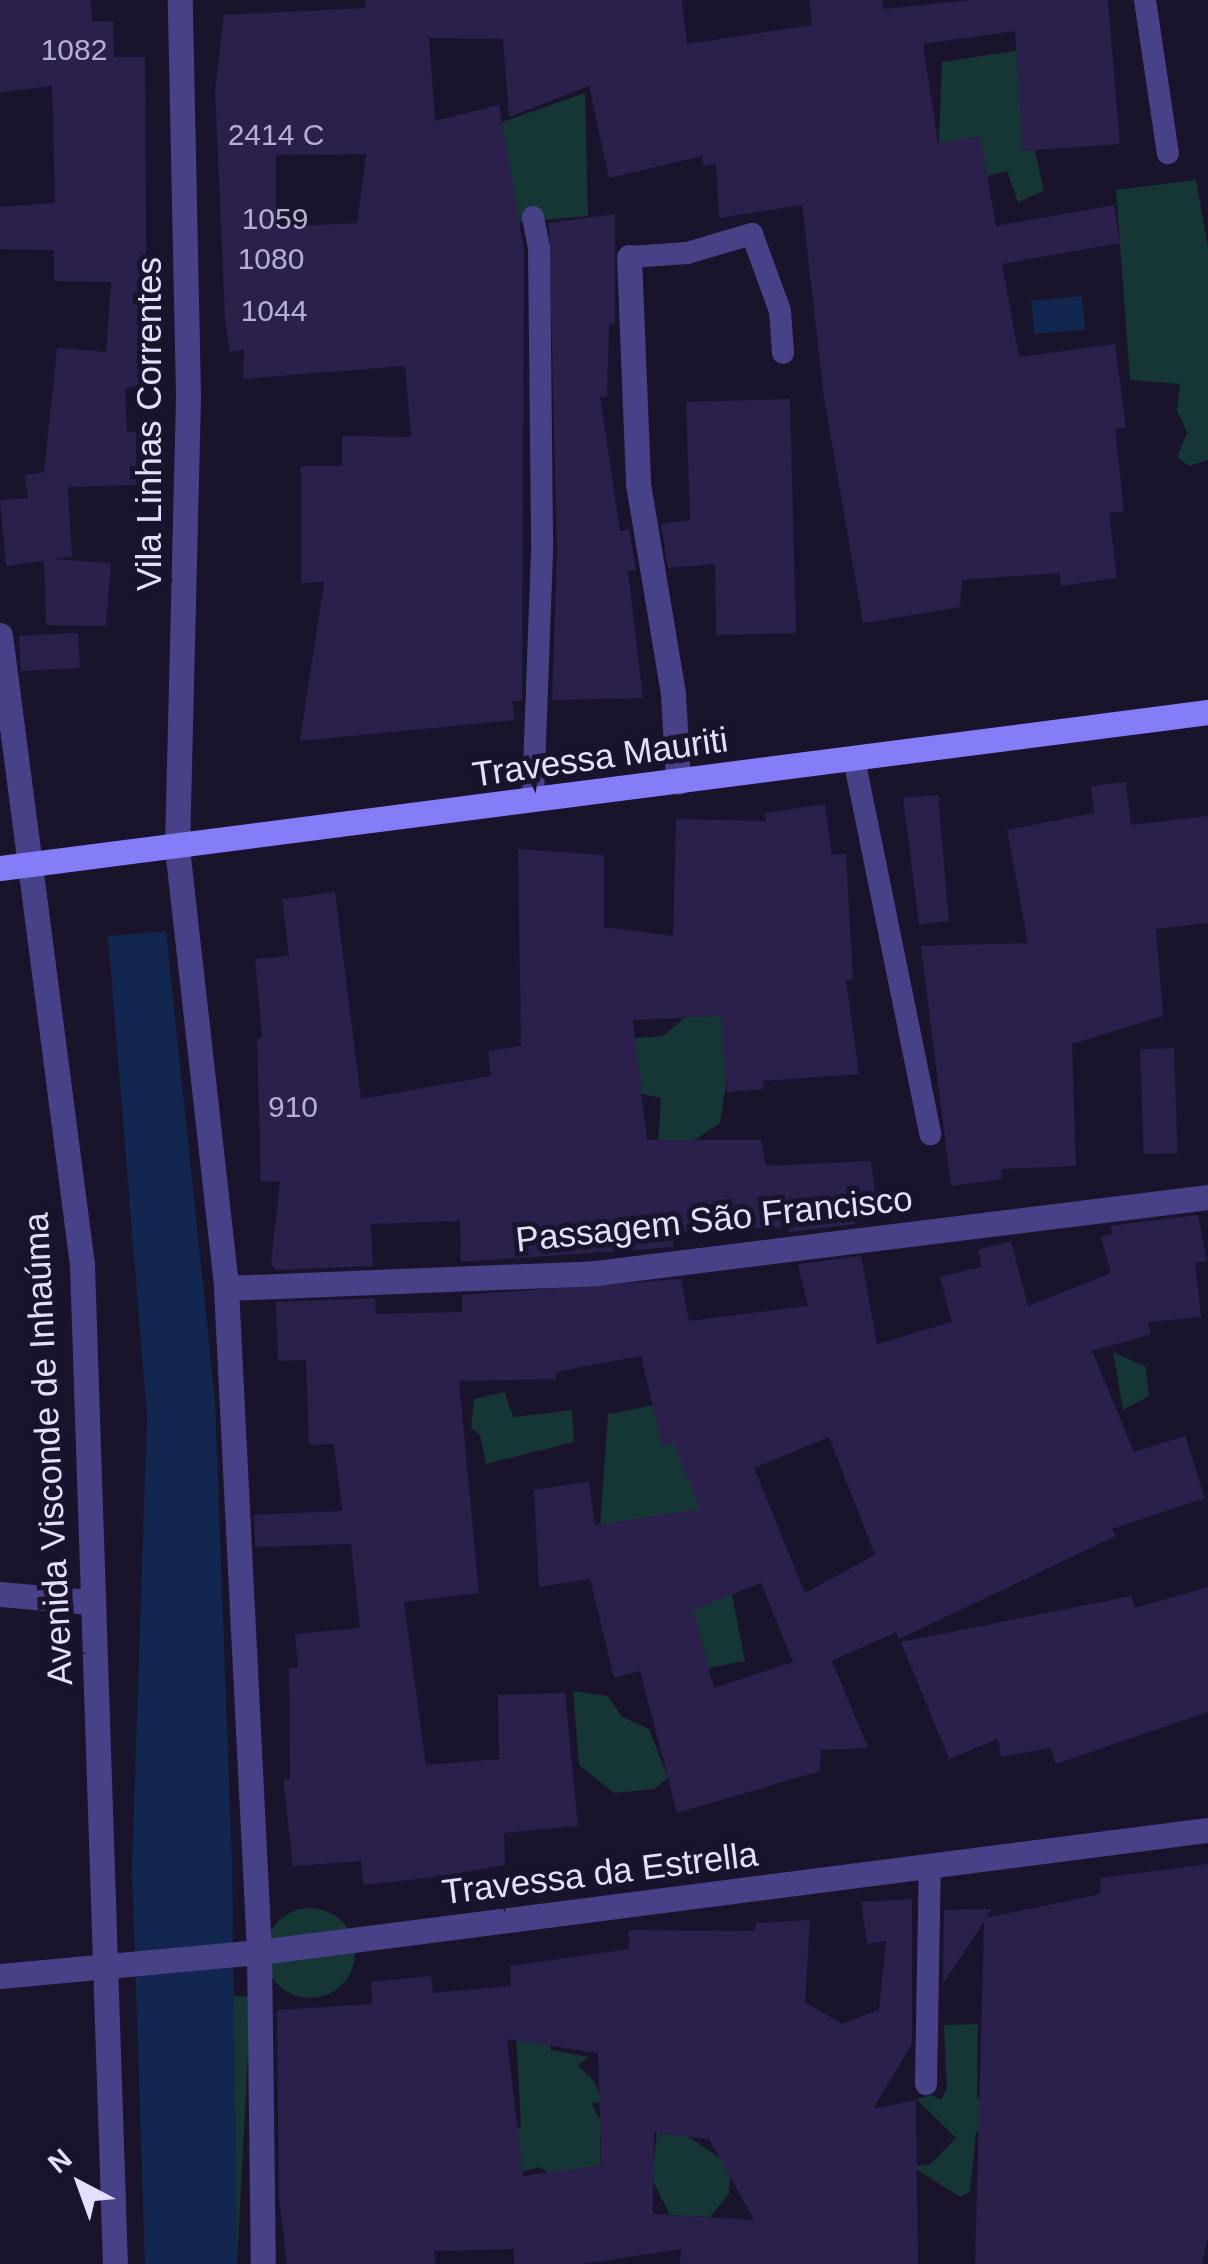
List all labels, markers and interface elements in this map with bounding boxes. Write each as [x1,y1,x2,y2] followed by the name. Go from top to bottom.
[41,32,107,68] house number: 1082
[228,117,324,153] house number: 2414 C
[242,201,308,237] house number: 1059
[238,241,304,277] house number: 1080
[128,257,170,591] street label: Vila Linhas Correntes
[241,293,307,329] house number: 1044
[470,718,730,796] street label: Travessa Mauriti
[268,1089,318,1125] house number: 910
[514,1177,914,1261] street label: Passagem São Francisco
[15,1211,81,1687] street label: Avenida Visconde de Inhaúma
[440,1833,760,1913] street label: Travessa da Estrella
[30,2134,130,2234] north arrow
[42,2143,78,2179] text: N

